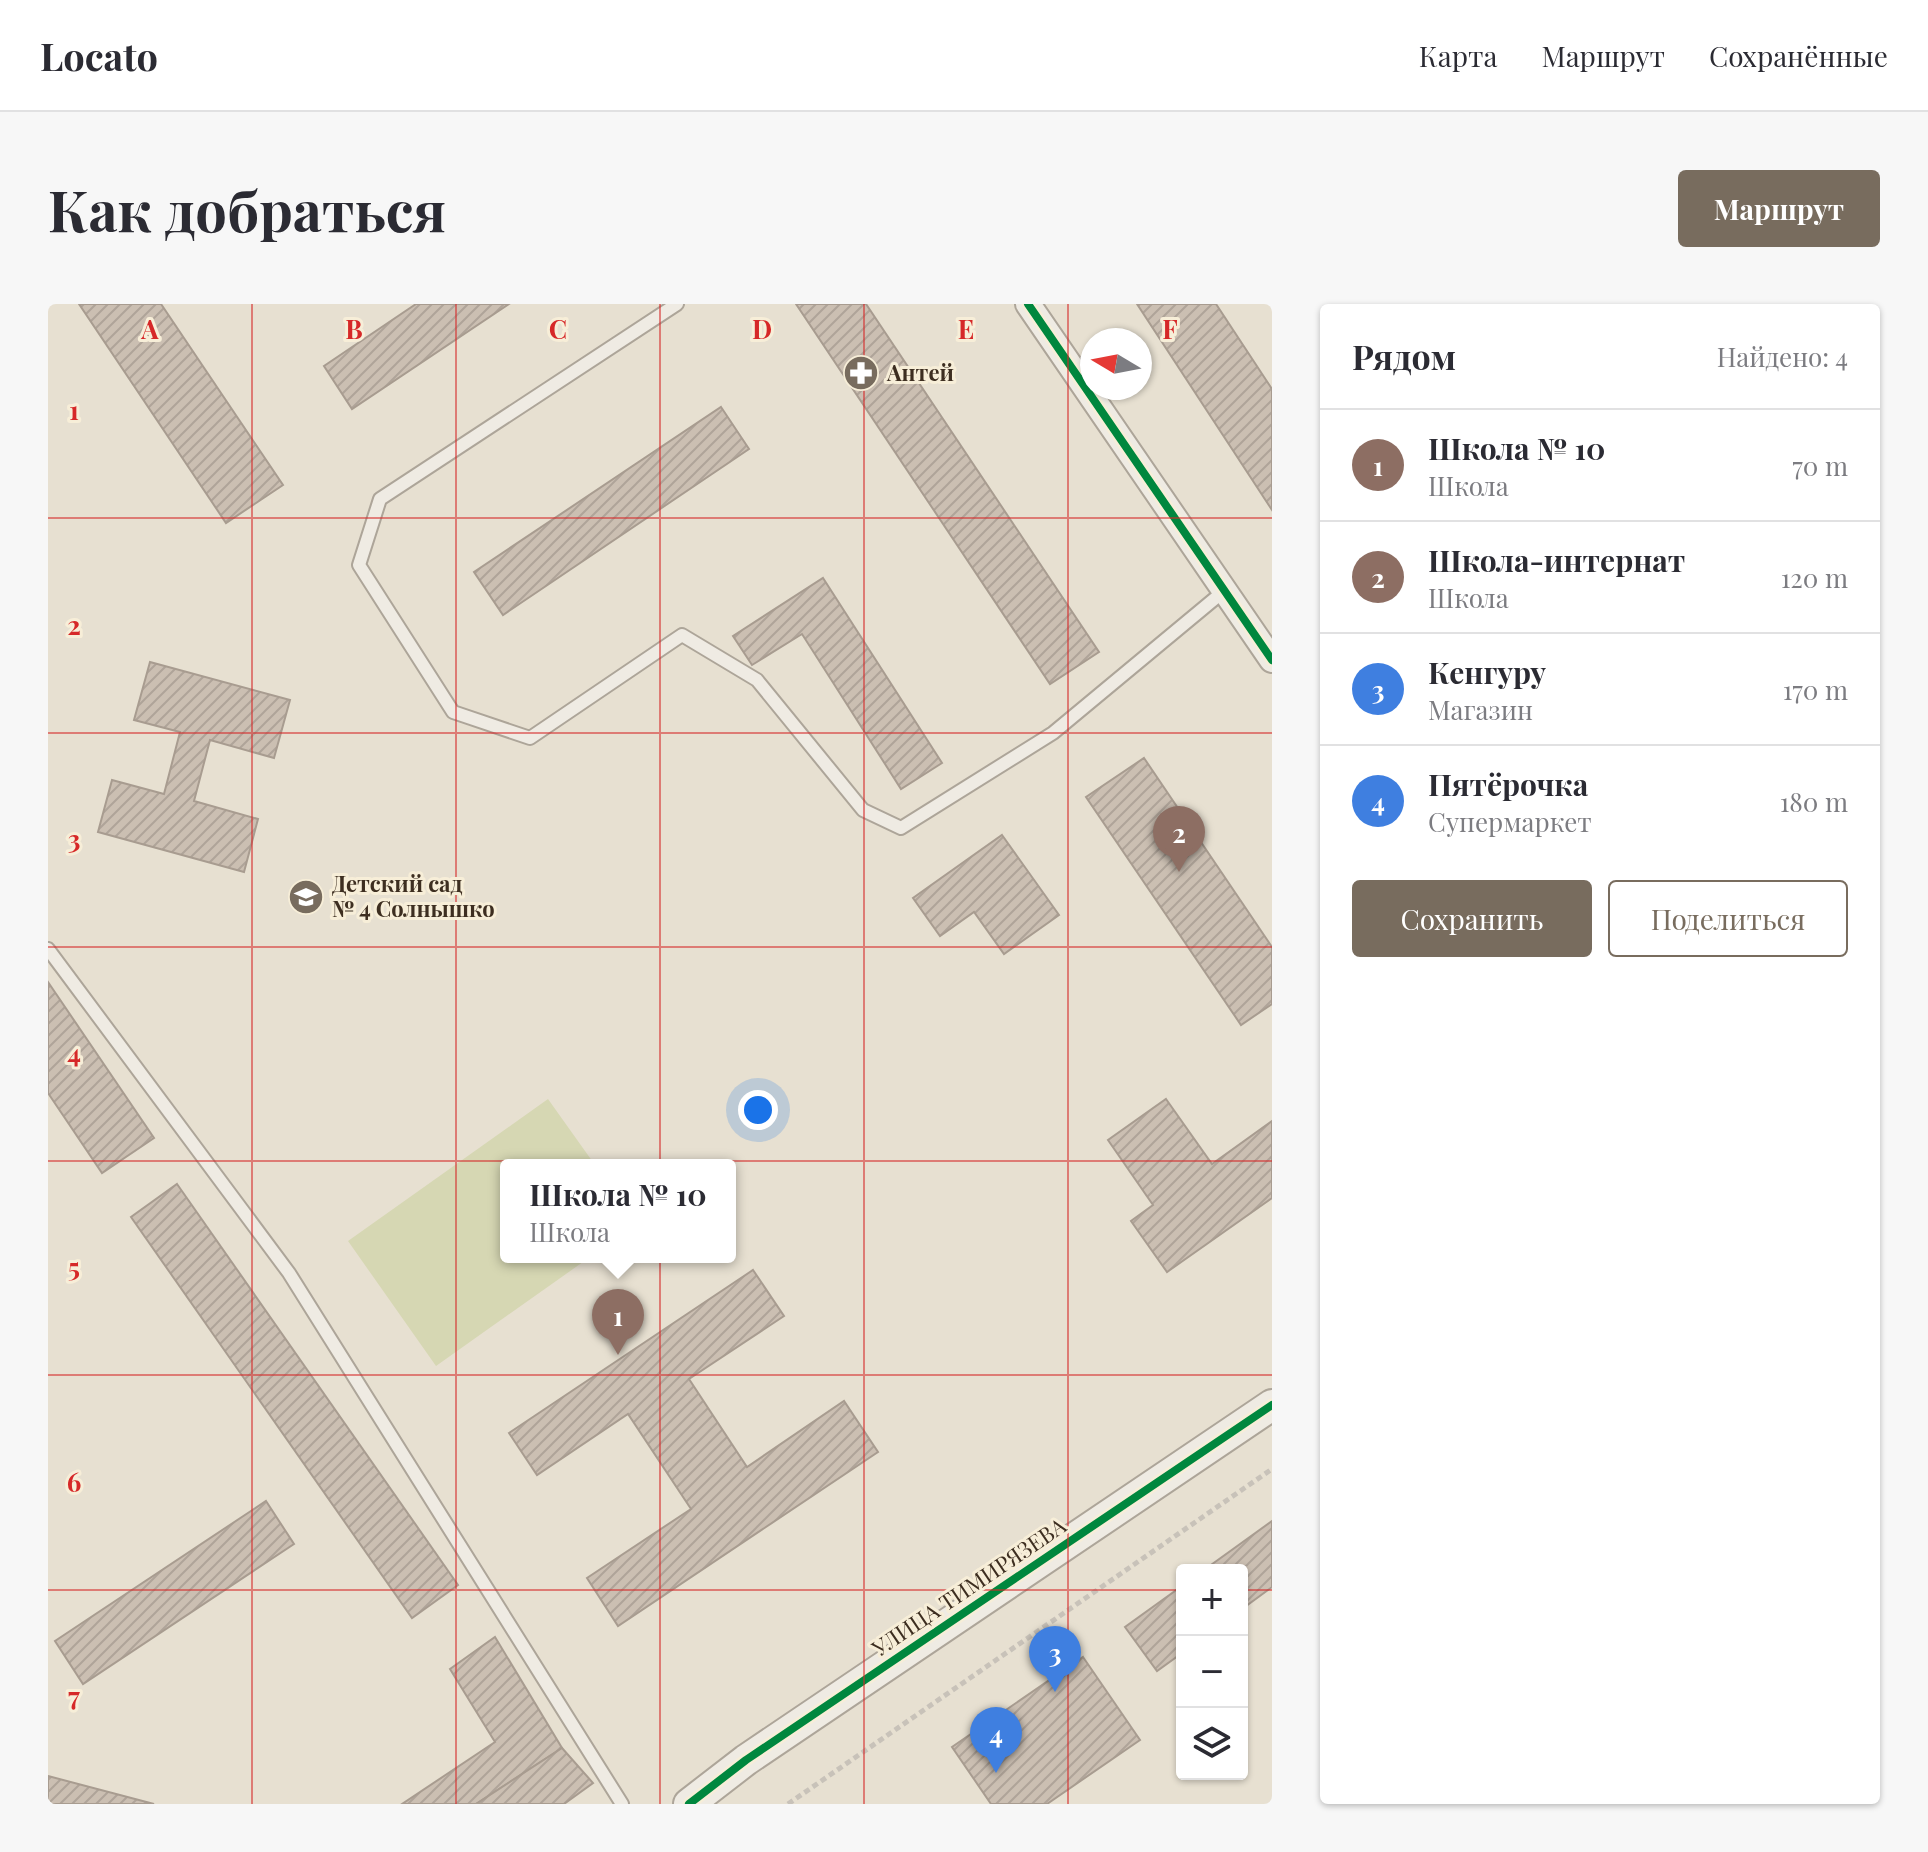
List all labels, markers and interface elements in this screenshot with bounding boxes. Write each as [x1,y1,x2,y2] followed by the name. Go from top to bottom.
[40,30,158,81] text: Locato
[1419,37,1497,74] text: Карта
[1541,37,1665,74] text: Маршрут
[1709,37,1888,74] text: Сохранённые
[1678,170,1880,247] button: Маршрут
[48,171,446,246] text: Как добраться
[140,311,159,346] text: A
[345,311,363,346] text: B
[549,311,567,346] text: C
[752,311,772,346] text: D
[958,311,974,346] text: E
[1162,311,1178,346] text: F
[1080,328,1152,400] north arrow
[1352,333,1456,379] text: Рядом
[1717,339,1848,374] text: Найдено: 4
[842,354,880,392] pharmacy icon: Антей
[886,357,954,387] place label: Антей
[69,392,79,427] text: 1
[1428,428,1605,468] text: Школа № 10
[1373,448,1383,483] text: 1
[1792,448,1848,483] text: 70 m
[1428,468,1509,503] text: Школа
[1428,540,1685,580] text: Школа-интернат
[1371,560,1385,595] text: 2
[1781,560,1848,595] text: 120 m
[1428,580,1509,615] text: Школа
[67,607,81,642] text: 2
[1428,652,1546,692] text: Кенгуру
[1372,672,1384,707] text: 3
[1783,672,1848,707] text: 170 m
[1428,692,1533,727] text: Магазин
[1428,764,1588,804] text: Пятёрочка
[1371,784,1385,819] text: 4
[1780,784,1848,819] text: 180 m
[1428,804,1592,839] text: Супермаркет
[1153,806,1205,872] pin: 2
[68,821,80,856] text: 3
[332,868,495,923] place label: Детский сад № 4 Солнышко
[287,878,325,916] school or university icon: Детский сад № 4 Солнышко
[1352,880,1592,957] button: Сохранить
[1608,880,1848,957] button: Поделиться
[67,1035,81,1070] text: 4
[738,1090,778,1130] your location
[500,1159,736,1263] popup
[529,1174,707,1214] text: Школа № 10
[529,1214,610,1249] text: Школа
[68,1249,80,1284] text: 5
[592,1289,644,1355] pin: 1
[67,1464,81,1499] text: 6
[865,1510,1071,1663] street label: УЛИЦА ТИМИРЯЗЕВА
[1176,1564,1248,1780] map controls
[1176,1564,1248,1636] button: +
[1029,1626,1081,1692] pin: 3
[1176,1636,1248,1708] button: −
[68,1678,80,1713] text: 7
[970,1707,1022,1773] pin: 4
[1176,1708,1248,1780] button: layers

